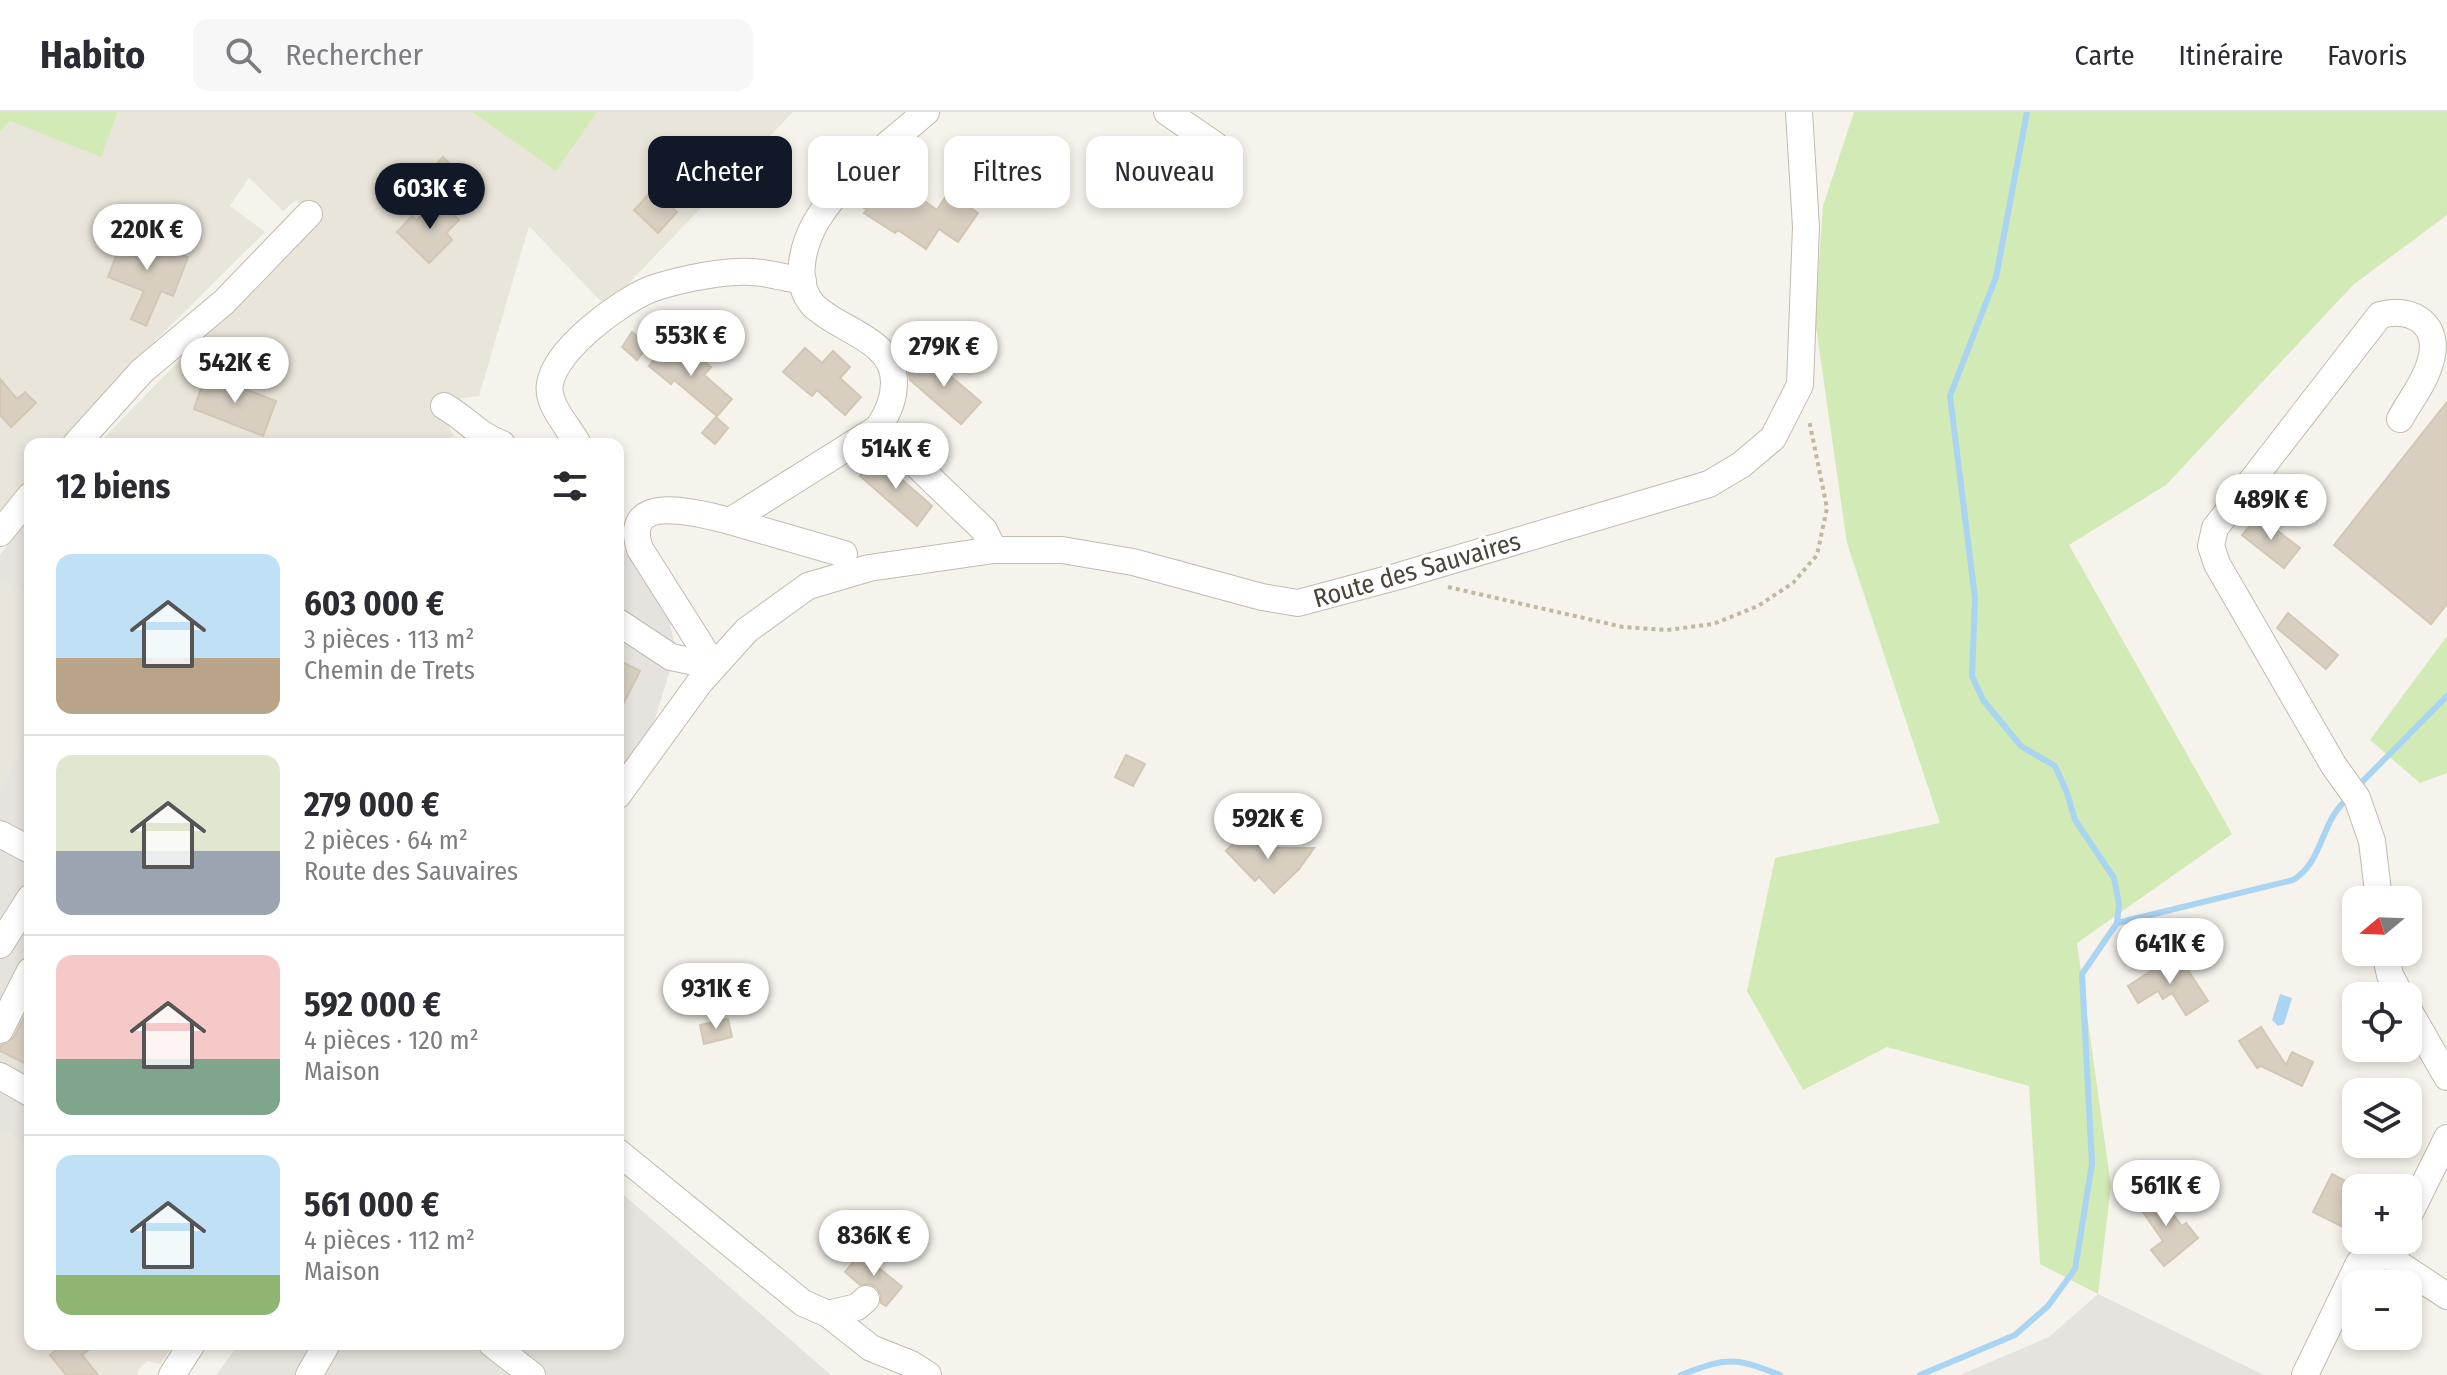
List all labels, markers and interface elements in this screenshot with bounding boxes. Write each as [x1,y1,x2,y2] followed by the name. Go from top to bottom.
[193,19,753,91] search box
[40,32,145,78] text: Habito
[221,33,265,77] icon: search
[285,37,423,73] text: Rechercher
[2075,39,2135,72] text: Carte
[2179,39,2283,72] text: Itinéraire
[2327,39,2407,72] text: Favoris
[648,136,792,208] chip: Acheter
[808,136,928,208] chip: Louer
[944,136,1070,208] chip: Filtres
[1086,136,1243,208] chip: Nouveau
[365,163,495,231] pin: 603K €
[393,173,467,204] text: 603K €
[82,204,212,272] pin: 220K €
[111,214,183,245] text: 220K €
[626,310,756,378] pin: 553K €
[655,320,727,351] text: 553K €
[879,321,1009,389] pin: 279K €
[909,331,979,362] text: 279K €
[170,337,300,405] pin: 542K €
[199,347,271,378] text: 542K €
[831,423,961,491] pin: 514K €
[861,433,931,464] text: 514K €
[548,464,592,508] icon: filters
[56,466,170,507] text: 12 biens
[2206,474,2336,542] pin: 489K €
[2234,484,2308,515] text: 489K €
[1310,526,1524,614] street label: Route des Sauvaires
[304,583,444,624] text: 603 000 €
[120,586,216,682] icon: home
[304,624,474,655] text: 3 pièces · 113 m²
[304,655,475,686] text: Chemin de Trets
[304,784,439,825] text: 279 000 €
[120,787,216,883] icon: home
[1203,793,1333,861] pin: 592K €
[1232,803,1304,834] text: 592K €
[304,825,468,856] text: 2 pièces · 64 m²
[304,856,518,887] text: Route des Sauvaires
[2342,886,2422,966] north arrow
[2342,886,2422,1350] map controls
[2105,918,2235,986] pin: 641K €
[2135,928,2205,959] text: 641K €
[651,963,781,1031] pin: 931K €
[681,973,751,1004] text: 931K €
[2342,982,2422,1062] button: locate
[304,984,441,1025] text: 592 000 €
[120,987,216,1083] icon: home
[304,1025,479,1056] text: 4 pièces · 120 m²
[304,1056,380,1087] text: Maison
[2342,1078,2422,1158] button: layers
[2101,1160,2231,1228] pin: 561K €
[2131,1170,2201,1201] text: 561K €
[2342,1174,2422,1254] button: +
[304,1184,439,1225] text: 561 000 €
[120,1187,216,1283] icon: home
[809,1210,939,1278] pin: 836K €
[837,1220,911,1251] text: 836K €
[304,1225,475,1256] text: 4 pièces · 112 m²
[304,1256,380,1287] text: Maison
[2342,1270,2422,1350] button: −

